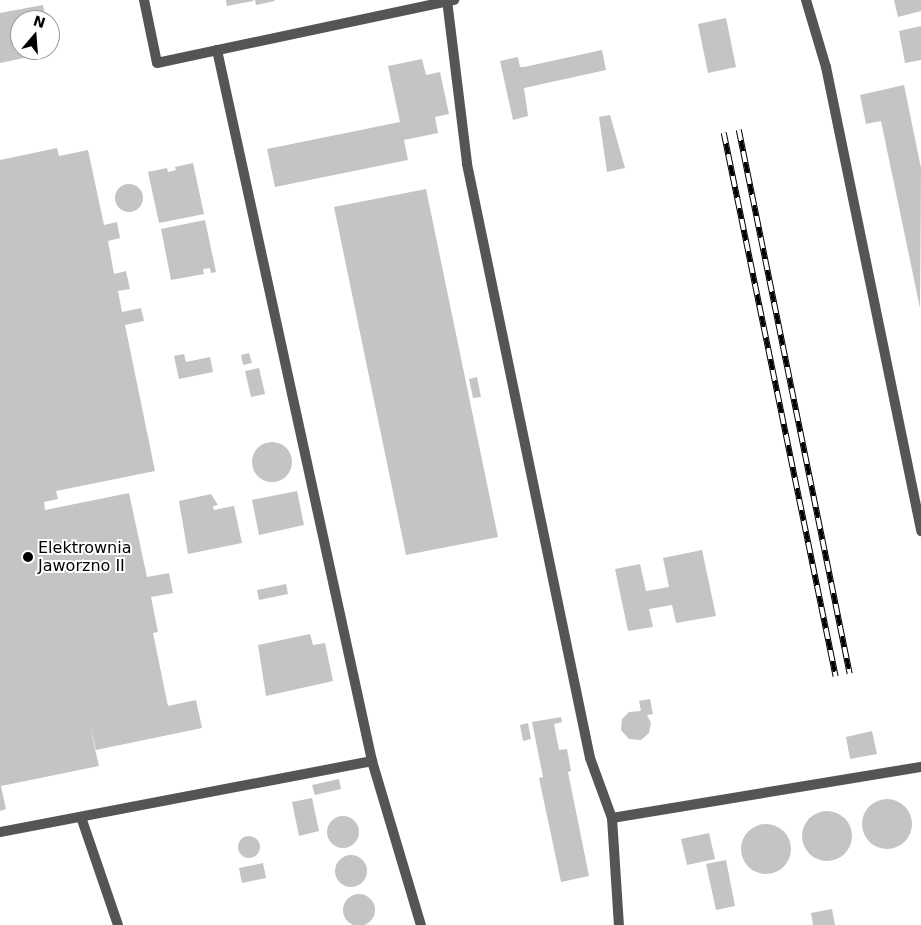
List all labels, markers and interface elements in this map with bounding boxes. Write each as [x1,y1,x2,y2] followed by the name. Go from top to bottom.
[10,10,60,60] north arrow
[31,12,47,31] text: N
[38,538,131,576] place label: Elektrownia Jaworzno II
[22,551,34,563] marker: Elektrownia Jaworzno II

